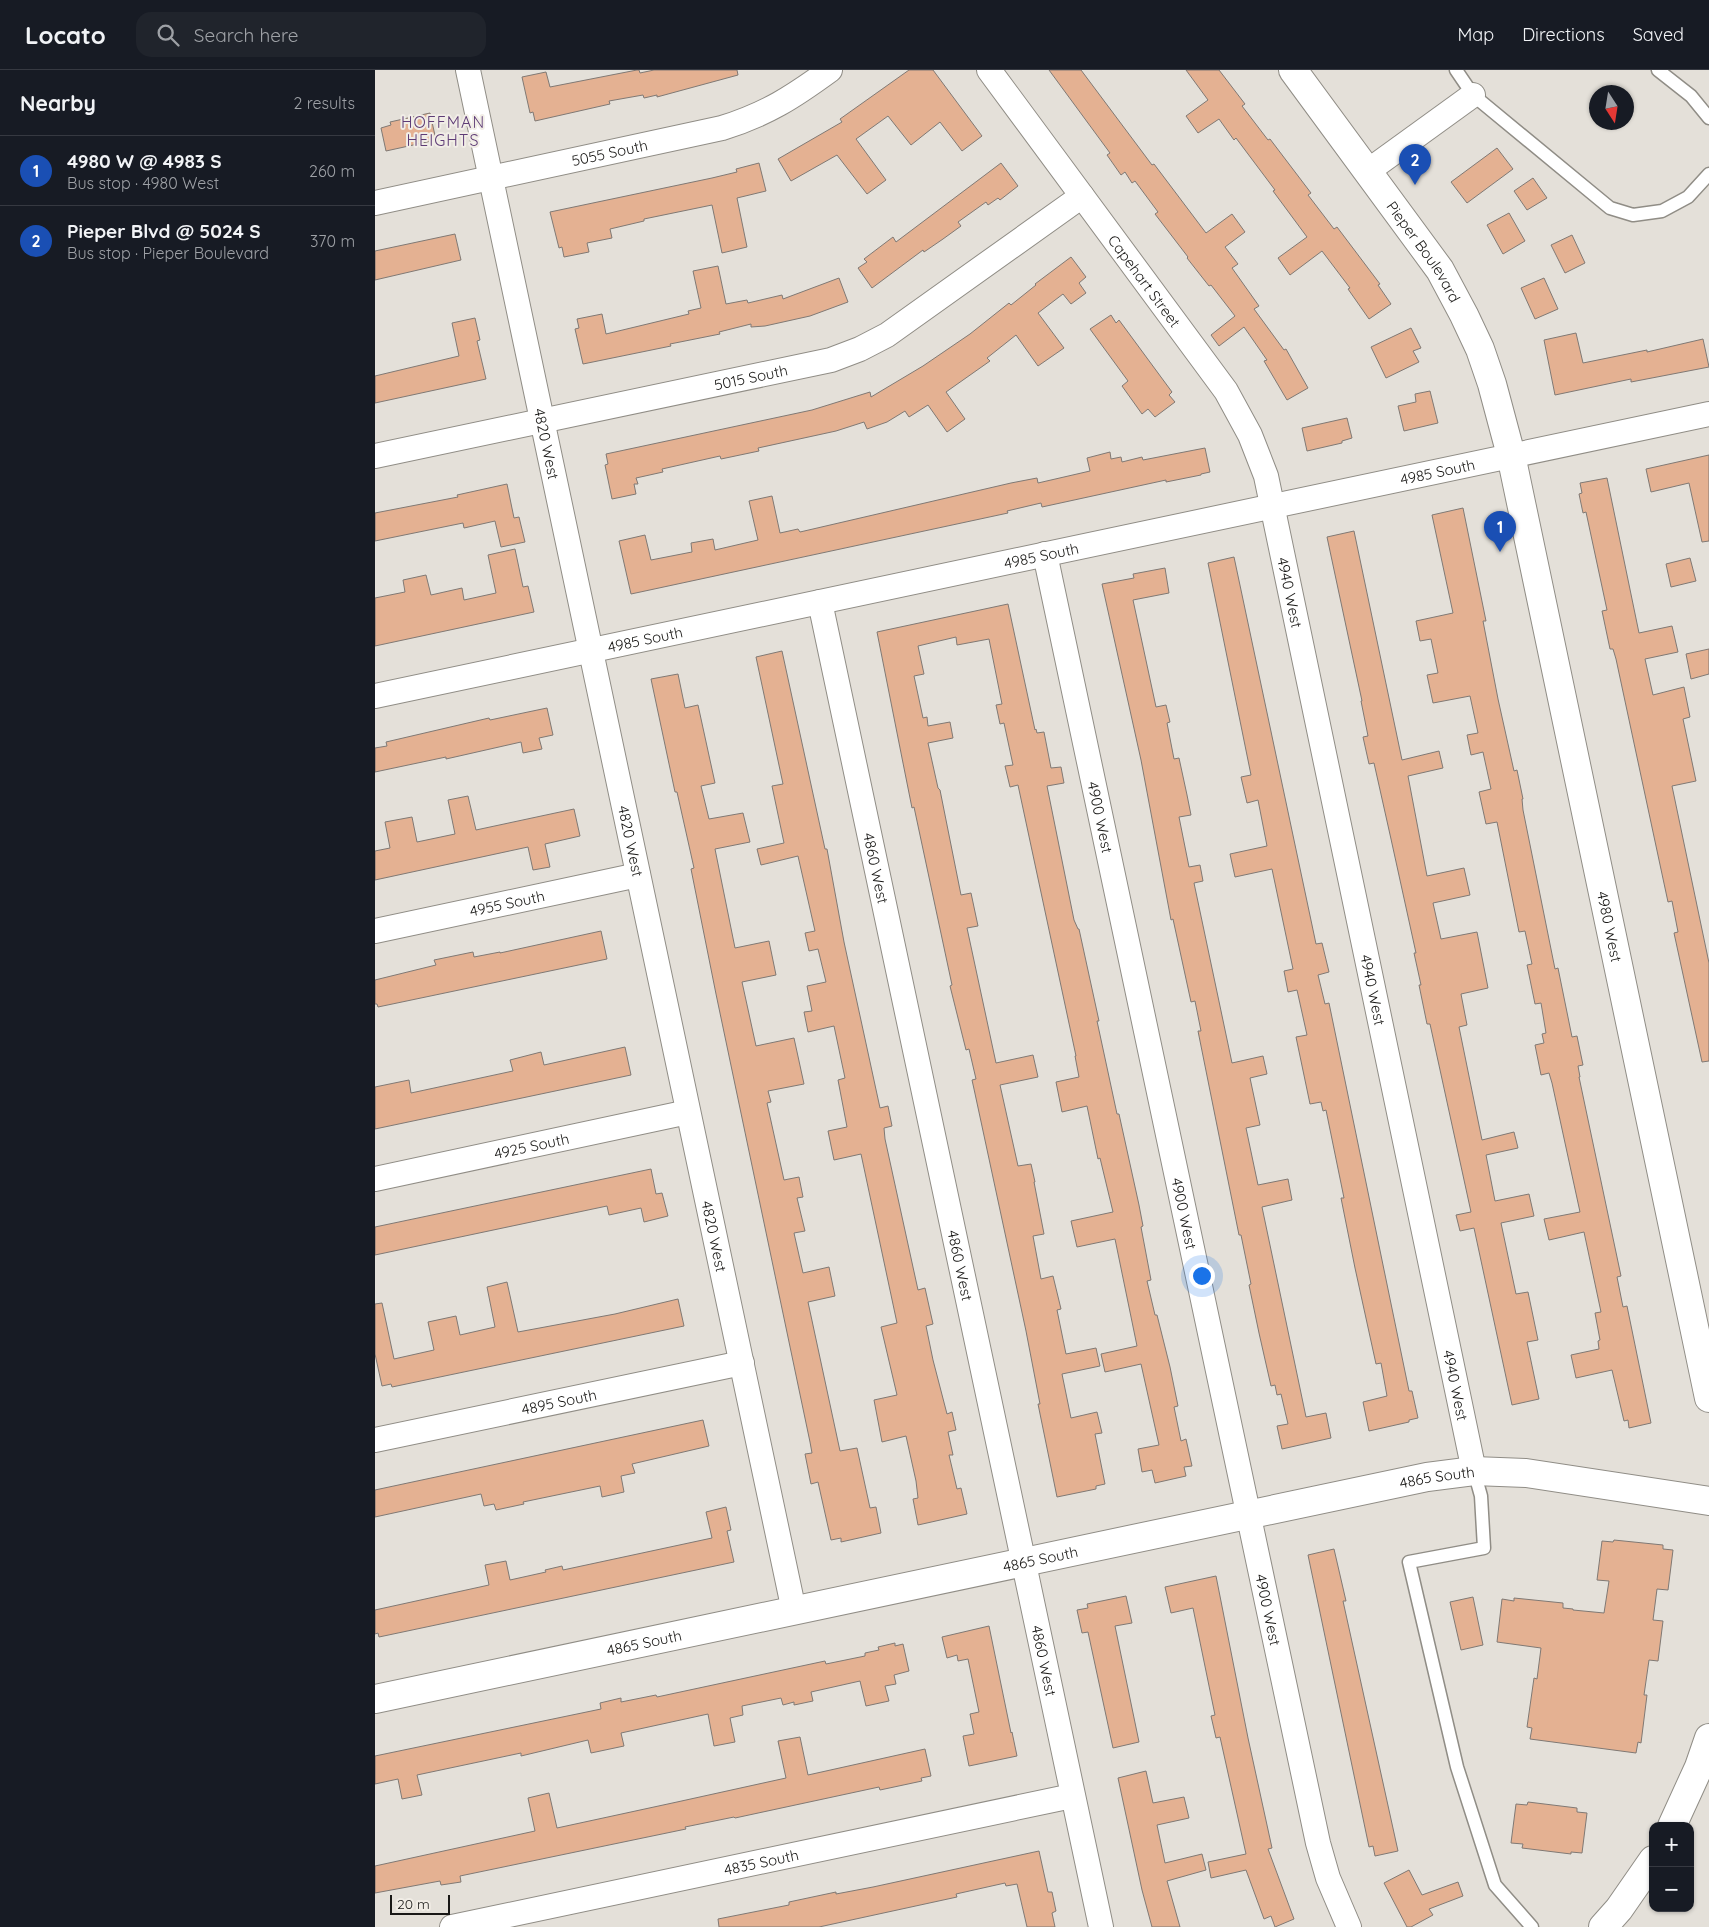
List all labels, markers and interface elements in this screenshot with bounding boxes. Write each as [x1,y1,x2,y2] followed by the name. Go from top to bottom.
[136,12,486,57] search box
[25,20,106,50] text: Locato
[154,21,182,49] icon: search
[194,23,299,47] text: Search here
[1457,23,1494,46] text: Map
[1522,23,1605,46] text: Directions
[1633,23,1684,46] text: Saved
[1589,85,1634,130] north arrow
[20,90,96,116] text: Nearby
[293,93,355,113] text: 2 results
[401,112,485,150] district label: HOFFMAN HEIGHTS
[570,135,649,170] street label: 5055 South
[1399,144,1431,185] pin: 2
[67,149,222,173] text: 4980 W @ 4983 S
[33,161,39,181] text: 1
[309,161,355,181] text: 260 m
[67,173,219,193] text: Bus stop · 4980 West
[1383,197,1465,306] street label: Pieper Boulevard
[67,219,261,243] text: Pieper Blvd @ 5024 S
[31,231,41,251] text: 2
[310,231,355,251] text: 370 m
[1104,231,1185,331] street label: Capehart Street
[67,243,269,263] text: Bus stop · Pieper Boulevard
[712,360,789,394] street label: 5015 South
[530,406,564,481] street label: 4820 West
[1398,454,1477,489] street label: 4985 South
[1484,511,1516,552] pin: 1
[1002,538,1080,572] street label: 4985 South
[1274,555,1307,629] street label: 4940 West
[606,622,684,656] street label: 4985 South
[1084,780,1118,855] street label: 4900 West
[614,804,648,878] street label: 4820 West
[860,831,893,905] street label: 4860 West
[468,886,546,920] street label: 4955 South
[1593,889,1627,964] street label: 4980 West
[1357,953,1390,1027] street label: 4940 West
[492,1128,571,1163] street label: 4925 South
[1168,1176,1201,1251] street label: 4900 West
[698,1199,731,1274] street label: 4820 West
[944,1228,977,1302] street label: 4860 West
[1189,1263,1215,1289] your location
[1439,1348,1473,1422] street label: 4940 West
[520,1384,598,1419] street label: 4895 South
[1397,1462,1476,1492] street label: 4865 South
[1001,1541,1080,1576] street label: 4865 South
[1252,1572,1285,1647] street label: 4900 West
[1028,1623,1061,1698] street label: 4860 West
[605,1625,683,1659] street label: 4865 South
[1649,1822,1694,1912] map controls
[1649,1822,1694,1867] button: +
[722,1845,800,1879] street label: 4835 South
[1649,1867,1694,1912] button: −
[390,1892,450,1915] scale bar
[397,1895,430,1913] text: 20 m

